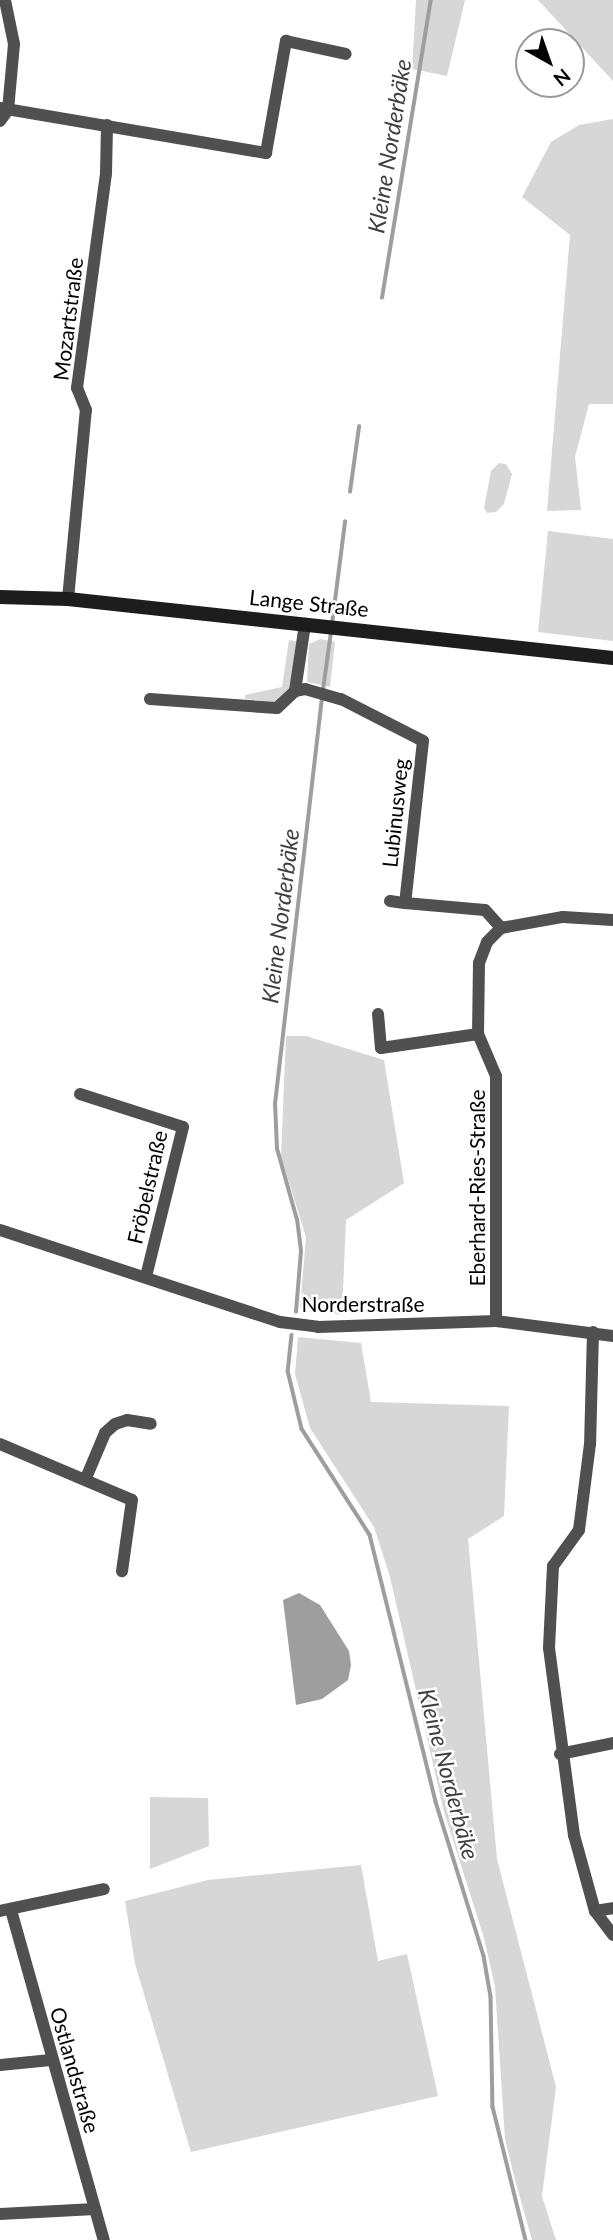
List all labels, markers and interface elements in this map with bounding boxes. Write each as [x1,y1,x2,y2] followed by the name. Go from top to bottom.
[515,28,585,98] north arrow
[362,57,416,235] water label: Kleine Norderbäke
[550,64,576,91] text: N
[48,256,88,382] street label: Mozartstraße
[248,584,370,622] street label: Lange Straße
[377,757,413,869] street label: Lubinusweg
[256,827,304,1005] water label: Kleine Norderbäke
[464,1089,490,1287] street label: Eberhard-Ries-Straße
[122,1128,172,1246] street label: Fröbelstraße
[301,1291,425,1317] street label: Norderstraße
[413,1686,485,1862] water label: Kleine Norderbäke
[45,2004,105,2136] street label: Ostlandstraße

